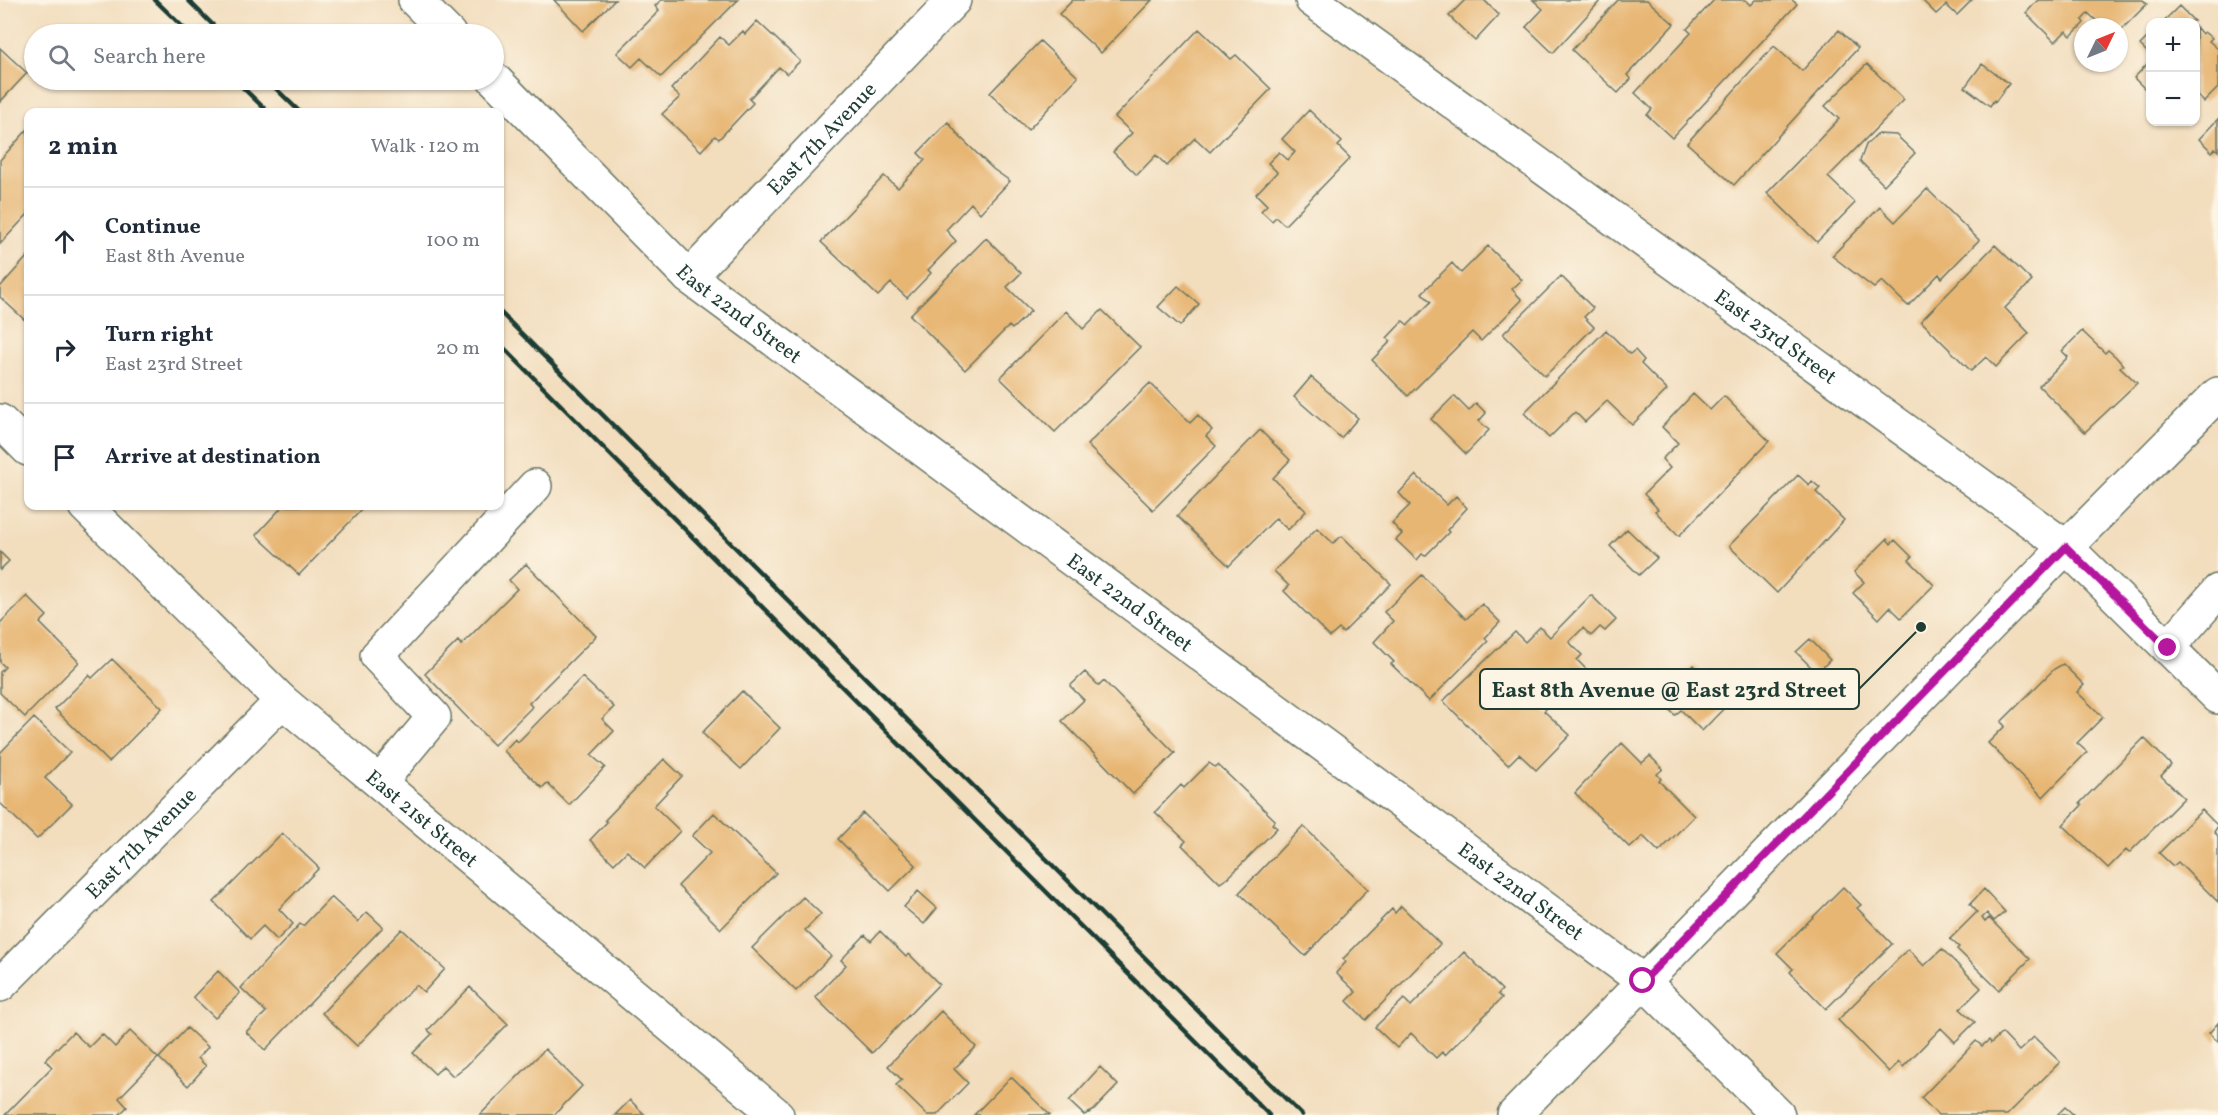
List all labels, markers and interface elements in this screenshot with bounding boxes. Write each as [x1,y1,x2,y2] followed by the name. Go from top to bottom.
[2074,18,2128,72] north arrow
[2146,18,2200,126] map controls
[2146,18,2200,72] button: +
[24,24,504,90] search box
[45,41,78,74] icon: search
[93,42,206,73] text: Search here
[2146,72,2200,126] button: −
[762,76,884,202] street label: East 7th Avenue
[48,129,118,165] text: 2 min
[371,133,480,161] text: Walk · 120 m
[105,212,201,243] text: Continue
[48,225,81,258] icon: ahead
[426,227,480,255] text: 100 m
[105,243,245,271] text: East 8th Avenue
[669,259,807,371] street label: East 22nd Street
[1708,283,1842,392] street label: East 23rd Street
[105,320,213,351] text: Turn right
[48,333,81,366] icon: right
[436,335,480,363] text: 20 m
[105,351,243,379] text: East 23rd Street
[48,441,81,474] icon: arrive
[105,442,321,473] text: Arrive at destination
[1060,547,1198,660] street label: East 22nd Street
[2154,634,2180,660] route end
[1480,669,1859,709] callout: East 8th Avenue @ East 23rd Street
[1491,676,1847,707] text: East 8th Avenue @ East 23rd Street
[359,764,484,875] street label: East 21st Street
[80,782,204,906] street label: East 7th Avenue
[1451,836,1589,948] street label: East 22nd Street
[1629,967,1655,993] route start

